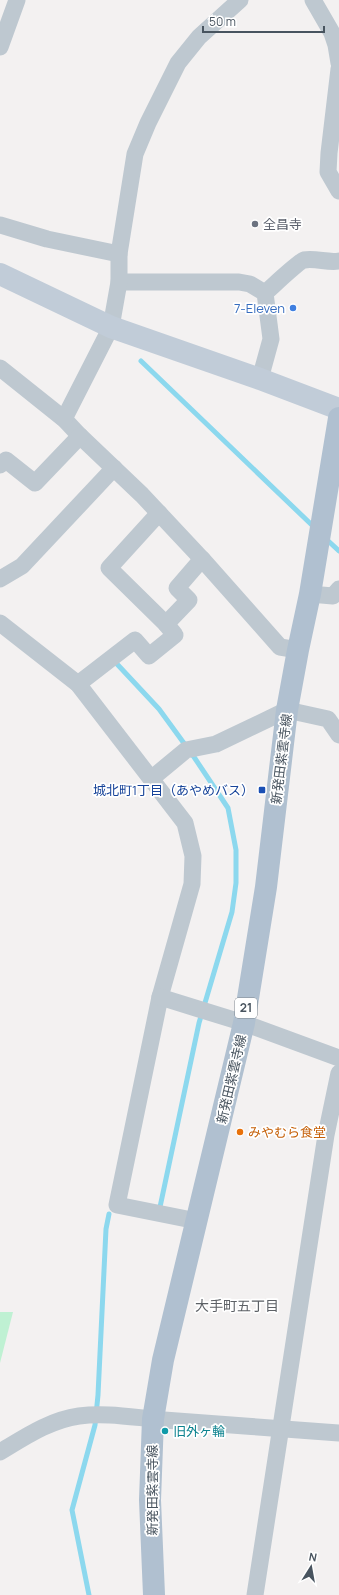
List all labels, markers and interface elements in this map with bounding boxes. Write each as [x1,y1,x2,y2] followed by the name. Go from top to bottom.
[203,8,324,34] scale bar
[209,13,236,30] text: 50 m
[263,215,302,233] place label: 全昌寺
[250,219,260,229] marker: 全昌寺
[234,299,285,317] place label: 7-Eleven
[288,303,298,313] marker: 7-Eleven
[267,713,295,805] street label: 新発田紫雲寺線
[93,781,254,799] place label: 城北町1丁目（あやめバス）
[257,785,267,795] marker: 城北町1丁目（あやめバス）
[235,998,257,1018] road number: 21
[212,1033,250,1125] street label: 新発田紫雲寺線
[248,1123,326,1141] place label: みやむら食堂
[235,1127,245,1137] marker: みやむら食堂
[195,1296,279,1315] district label: 大手町五丁目
[173,1422,225,1440] place label: 旧外ヶ輪
[160,1426,170,1436] marker: 旧外ヶ輪
[143,1444,161,1536] street label: 新発田紫雲寺線
[291,1547,331,1587] north arrow
[308,1549,318,1565] text: N

